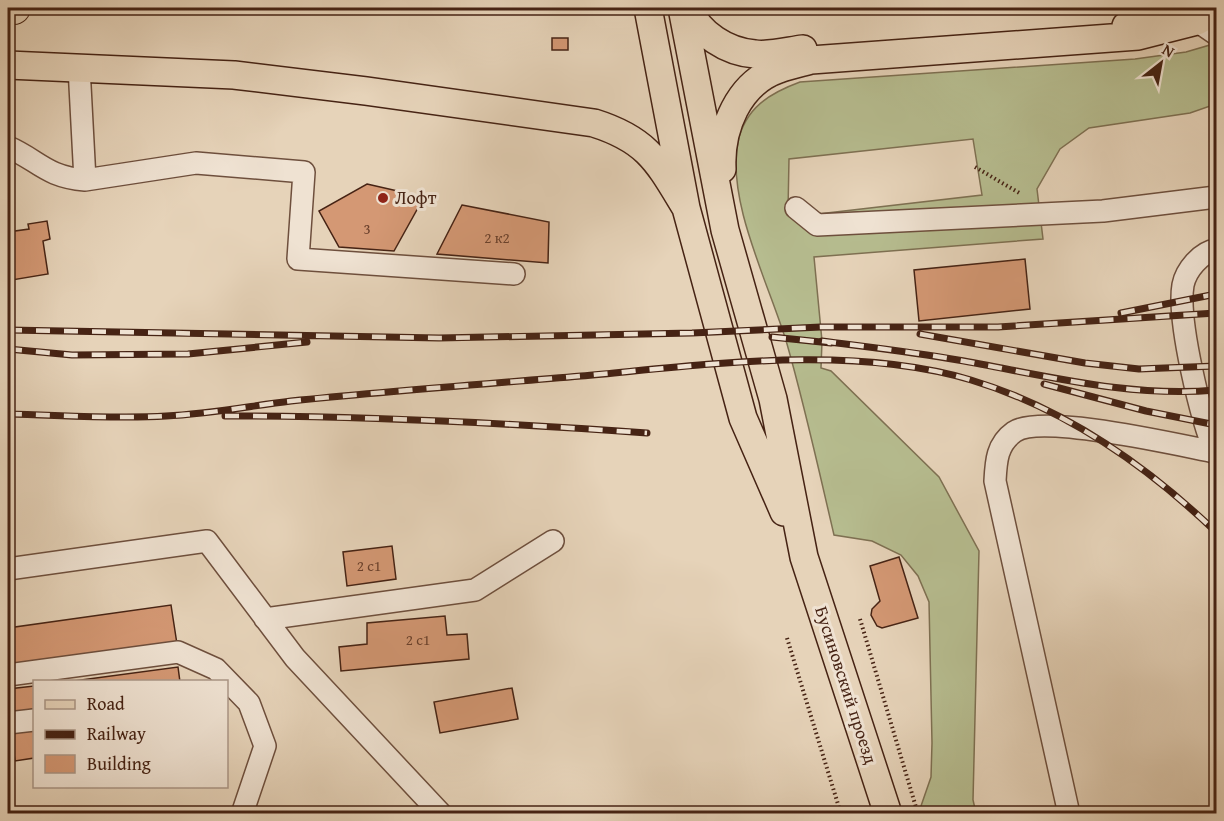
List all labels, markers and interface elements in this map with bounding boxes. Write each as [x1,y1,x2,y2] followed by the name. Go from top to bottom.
[1131,33,1191,93] north arrow
[1158,37,1180,63] text: N
[395,184,437,211] place label: Лофт
[376,191,390,205] marker: Лофт
[363,218,371,239] house number: 3
[484,227,510,248] house number: 2 к2
[357,555,381,576] house number: 2 с1
[808,603,885,767] street label: Бусиновский проезд
[406,629,430,650] house number: 2 с1
[33,680,228,788] legend
[87,690,125,717] text: Road
[87,720,146,747] text: Railway
[87,750,151,777] text: Building

